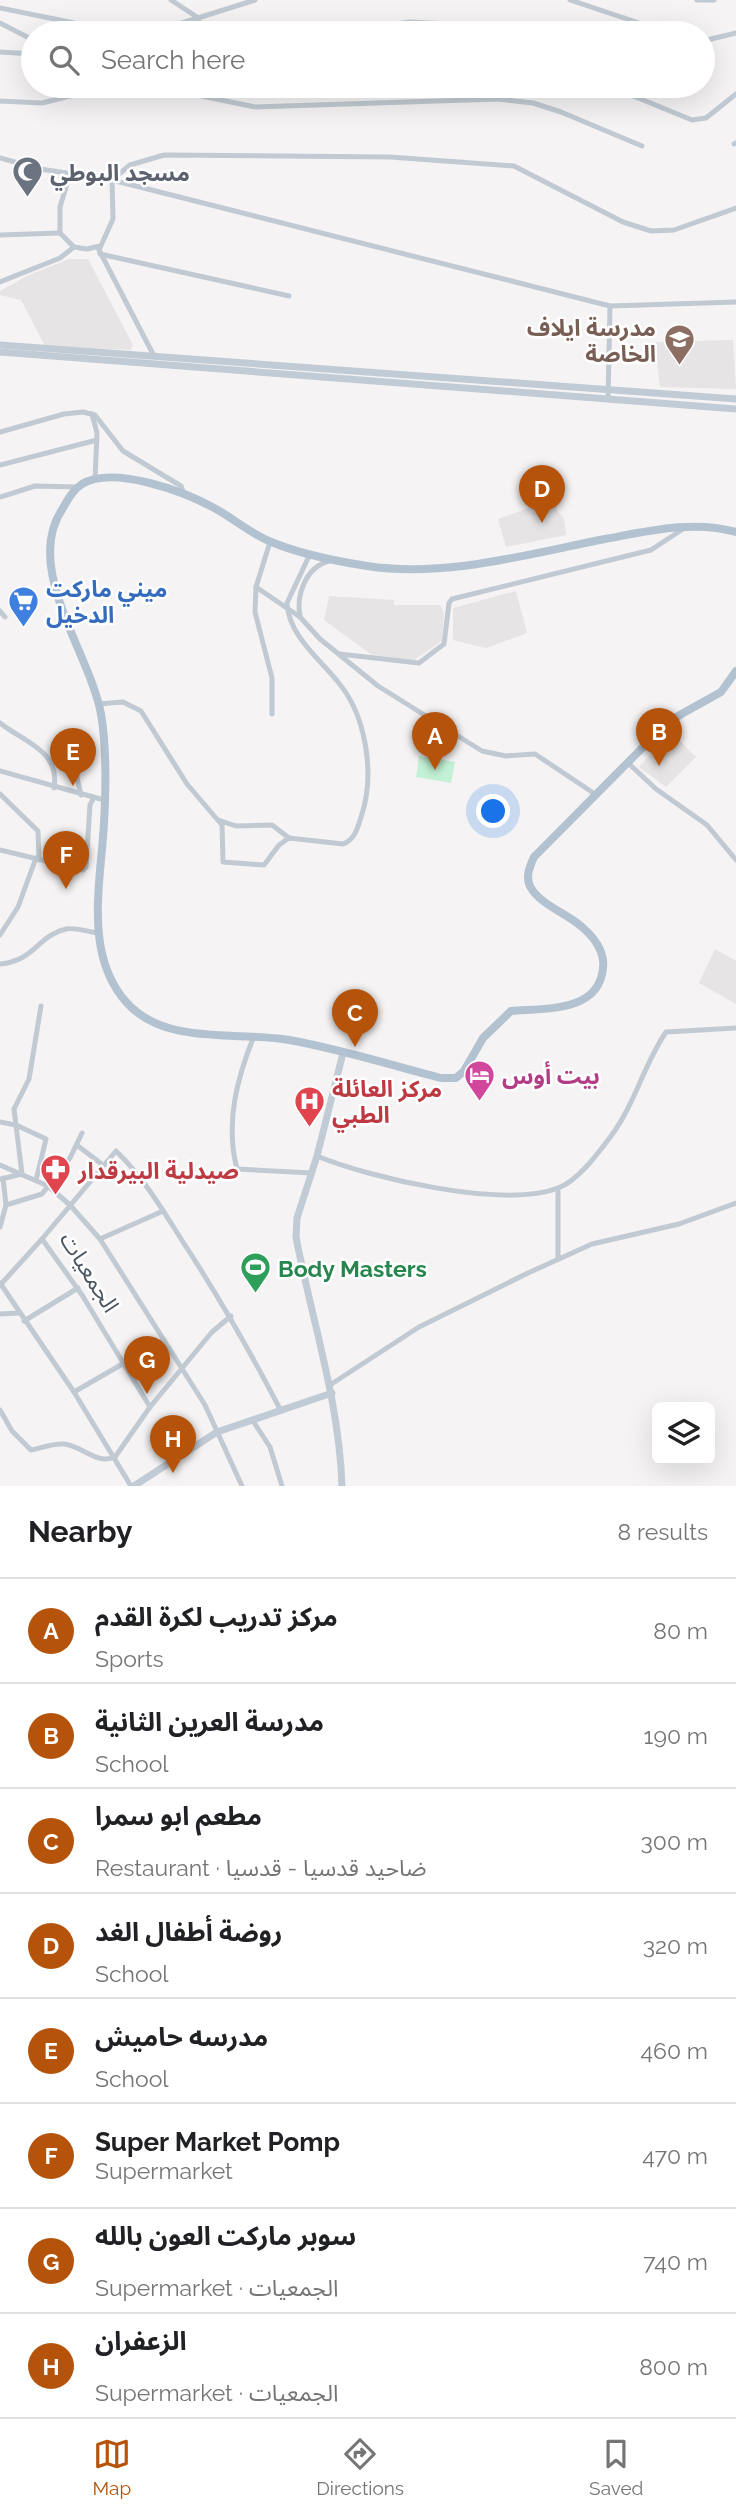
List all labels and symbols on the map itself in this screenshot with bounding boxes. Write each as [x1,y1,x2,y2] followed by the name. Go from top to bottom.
[10,155,44,199] mosque icon: مسجد البوطي
[50,159,190,191] place label: مسجد البوطي
[527,314,656,367] place label: مدرسة ايلاف الخاصة
[662,323,696,367] school or university icon: مدرسة ايلاف الخاصة
[519,465,565,523] pin: D
[46,575,167,629] place label: ميني ماركت الدخيل
[6,584,40,628] supermarket icon: ميني ماركت الدخيل
[636,708,682,766] pin: B
[412,712,458,770] pin: A
[50,728,96,786] pin: E
[476,794,510,828] your location
[43,831,89,889] pin: F
[332,989,378,1047] pin: C
[462,1058,496,1102] hotel icon: بيت أوس
[502,1061,600,1090] place label: بيت أوس
[332,1075,442,1133] place label: مركز العائلة الطبي
[292,1084,326,1128] hospital icon: مركز العائلة الطبي
[38,1153,72,1197] pharmacy icon: صيدلية البيرقدار
[77,1157,239,1185] place label: صيدلية البيرقدار
[55,1227,125,1317] street label: الجمعيات
[238,1251,272,1295] sports icon: Body Masters
[278,1255,427,1282] place label: Body Masters
[124,1336,170,1394] pin: G
[150,1415,196,1473] pin: H

